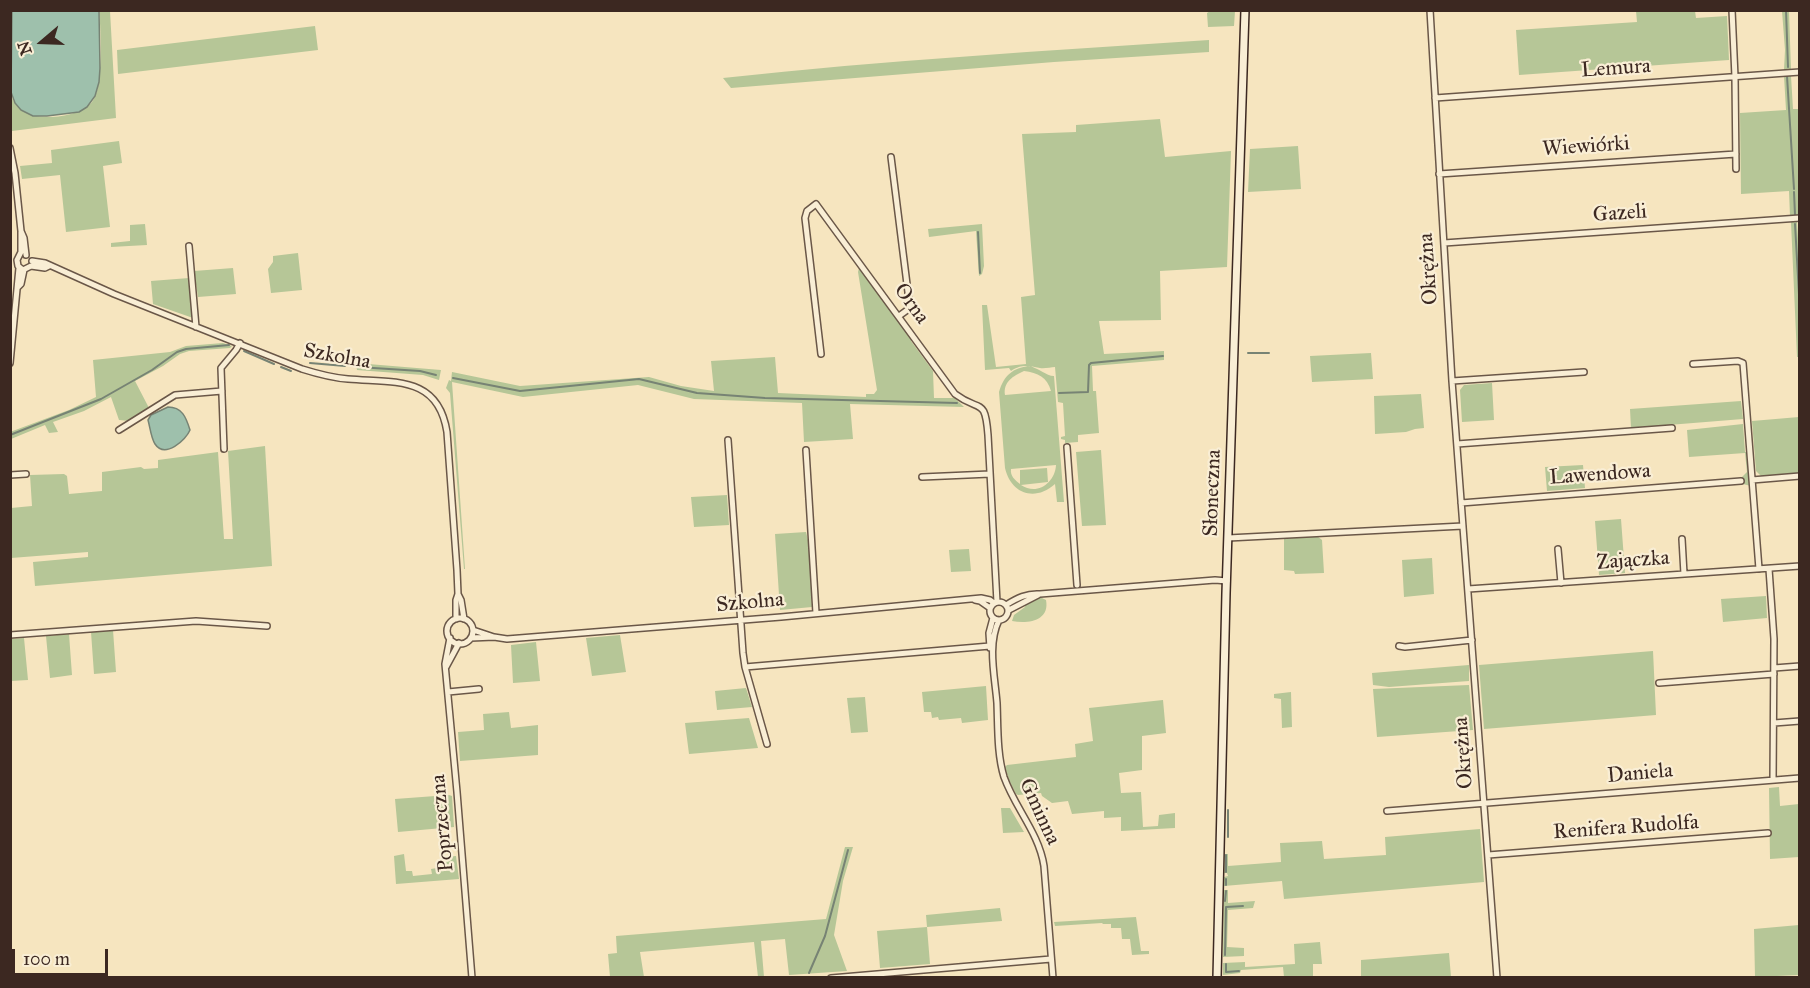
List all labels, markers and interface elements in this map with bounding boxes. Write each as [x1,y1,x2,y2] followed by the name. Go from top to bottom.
[12,12,72,72] north arrow
[13,39,36,58] text: N
[1580,54,1652,84] street label: Lemura
[1541,131,1631,163] street label: Wiewiórki
[1592,200,1648,228] street label: Gazeli
[1414,232,1444,306] street label: Okrężna
[888,279,934,329] street label: Orna
[301,339,373,375] street label: Szkolna
[1199,449,1227,537] street label: Słoneczna
[1548,459,1652,491] street label: Lawendowa
[1596,546,1670,576] street label: Zajączka
[715,587,785,619] street label: Szkolna
[1449,716,1479,790] street label: Okrężna
[1606,759,1674,789] street label: Daniela
[426,773,460,873] street label: Poprzeczna
[1013,775,1065,849] street label: Gminna
[1552,810,1700,846] street label: Renifera Rudolfa
[15,937,111,975] scale bar
[23,948,70,970] text: 100 m

